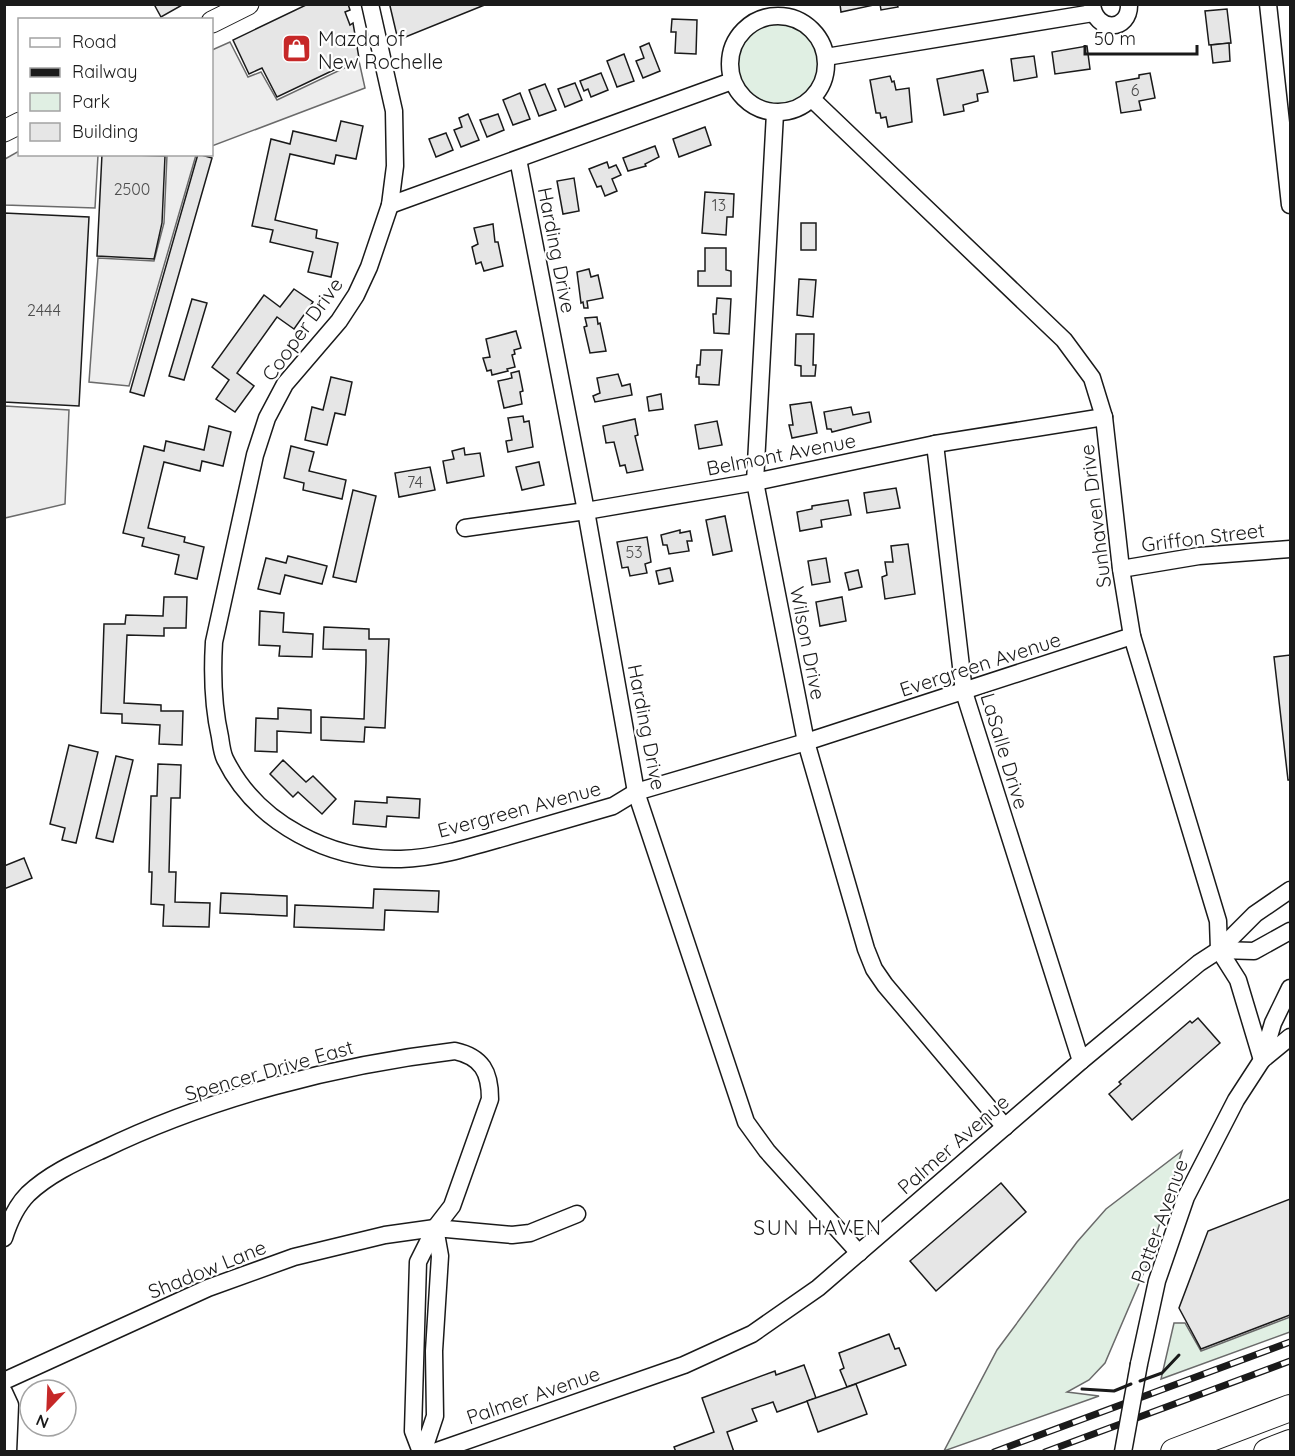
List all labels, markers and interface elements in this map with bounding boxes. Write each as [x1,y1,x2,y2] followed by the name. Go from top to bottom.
[18,18,213,156] legend
[1085,18,1198,56] scale bar
[318,26,443,74] place label: Mazda of New Rochelle
[1094,27,1136,50] text: 50 m
[72,30,117,53] text: Road
[281,33,313,65] shop icon: Mazda of New Rochelle
[72,60,138,83] text: Railway
[1131,80,1140,100] house number: 6
[72,90,110,113] text: Park
[72,120,138,143] text: Building
[114,179,150,199] house number: 2500
[533,185,581,315] street label: Harding Drive
[712,195,726,215] house number: 13
[256,272,348,386] street label: Cooper Drive
[27,300,61,320] house number: 2444
[704,427,858,481] street label: Belmont Avenue
[1074,443,1116,589] street label: Sunhaven Drive
[407,472,423,492] house number: 74
[1140,517,1266,557] street label: Griffon Street
[625,542,643,562] house number: 53
[785,584,831,702] street label: Wilson Drive
[896,626,1064,702] street label: Evergreen Avenue
[623,662,671,792] street label: Harding Drive
[975,690,1035,812] street label: LaSalle Drive
[435,775,603,843] street label: Evergreen Avenue
[182,1034,356,1106] street label: Spencer Drive East
[892,1089,1014,1199] street label: Palmer Avenue
[1125,1156,1193,1286] street label: Potter Avenue
[753,1214,883,1240] district label: SUN HAVEN
[144,1234,270,1304] street label: Shadow Lane
[463,1360,603,1430] street label: Palmer Avenue
[18,1378,78,1438] north arrow
[33,1410,51,1433] text: N

